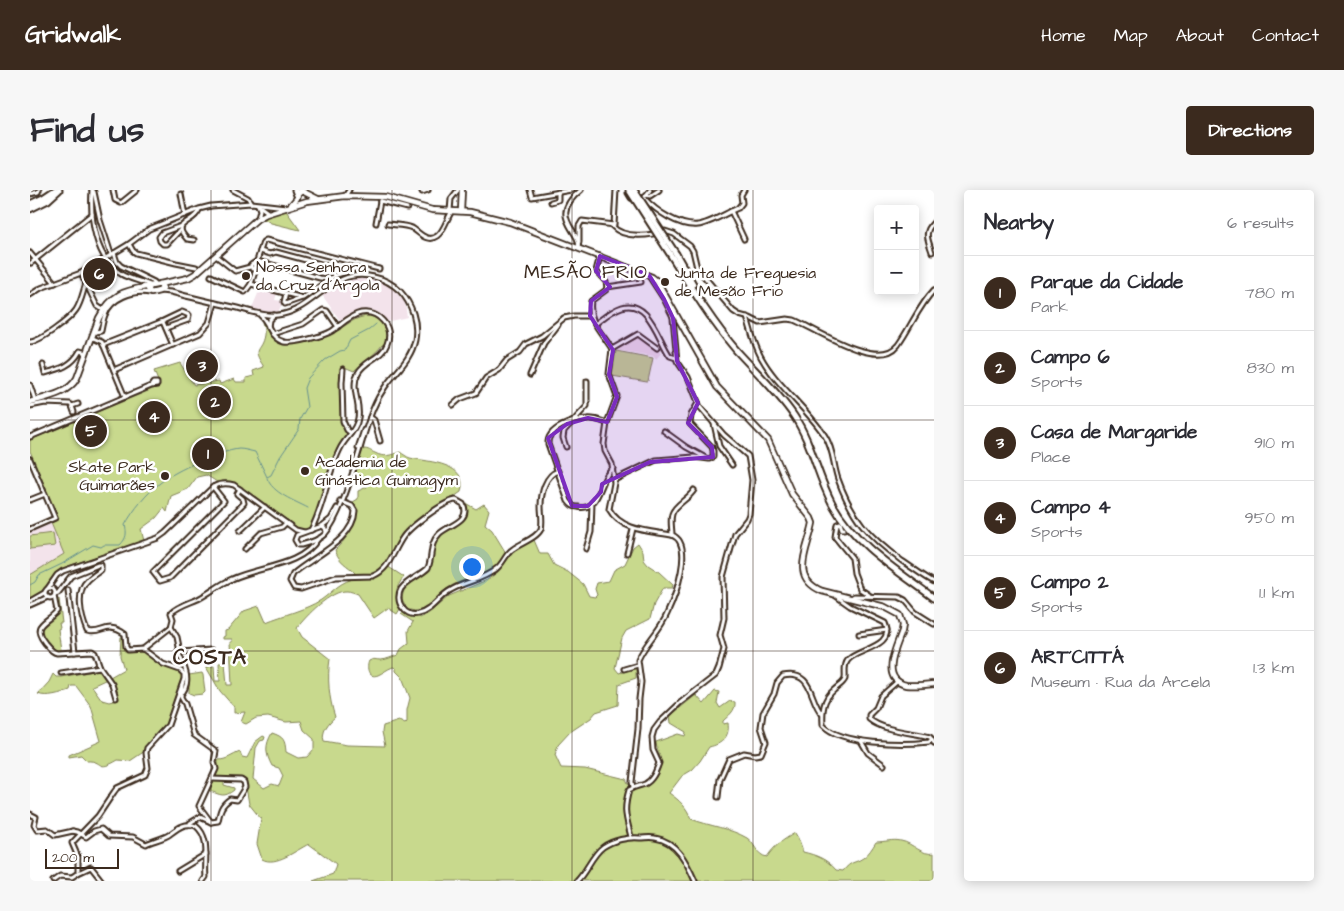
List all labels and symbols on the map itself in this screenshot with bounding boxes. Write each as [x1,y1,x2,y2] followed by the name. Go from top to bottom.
[83,255,115,293] pin: 6
[256,256,379,297] place label: Nossa Senhora da Cruz d´Argola
[524,259,648,286] district label: MESÃO FRIO
[675,262,816,302] place label: Junta de Freguesia de Mesão Frio
[240,270,252,282] marker: Nossa Senhora da Cruz d´Argola
[659,276,671,288] marker: Junta de Freguesia de Mesão Frio
[186,347,218,385] pin: 3
[199,383,231,421] pin: 2
[138,398,170,436] pin: 4
[75,412,107,450] pin: 5
[192,435,224,473] pin: 1
[315,451,458,492] place label: Academia de Ginástica Guimagym
[68,456,155,496] place label: Skate Park Guimarães
[299,465,311,477] marker: Academia de Ginástica Guimagym
[159,470,171,482] marker: Skate Park Guimarães
[459,554,485,580] your location
[173,643,247,672] district label: COSTA
[45,846,119,869] scale bar

